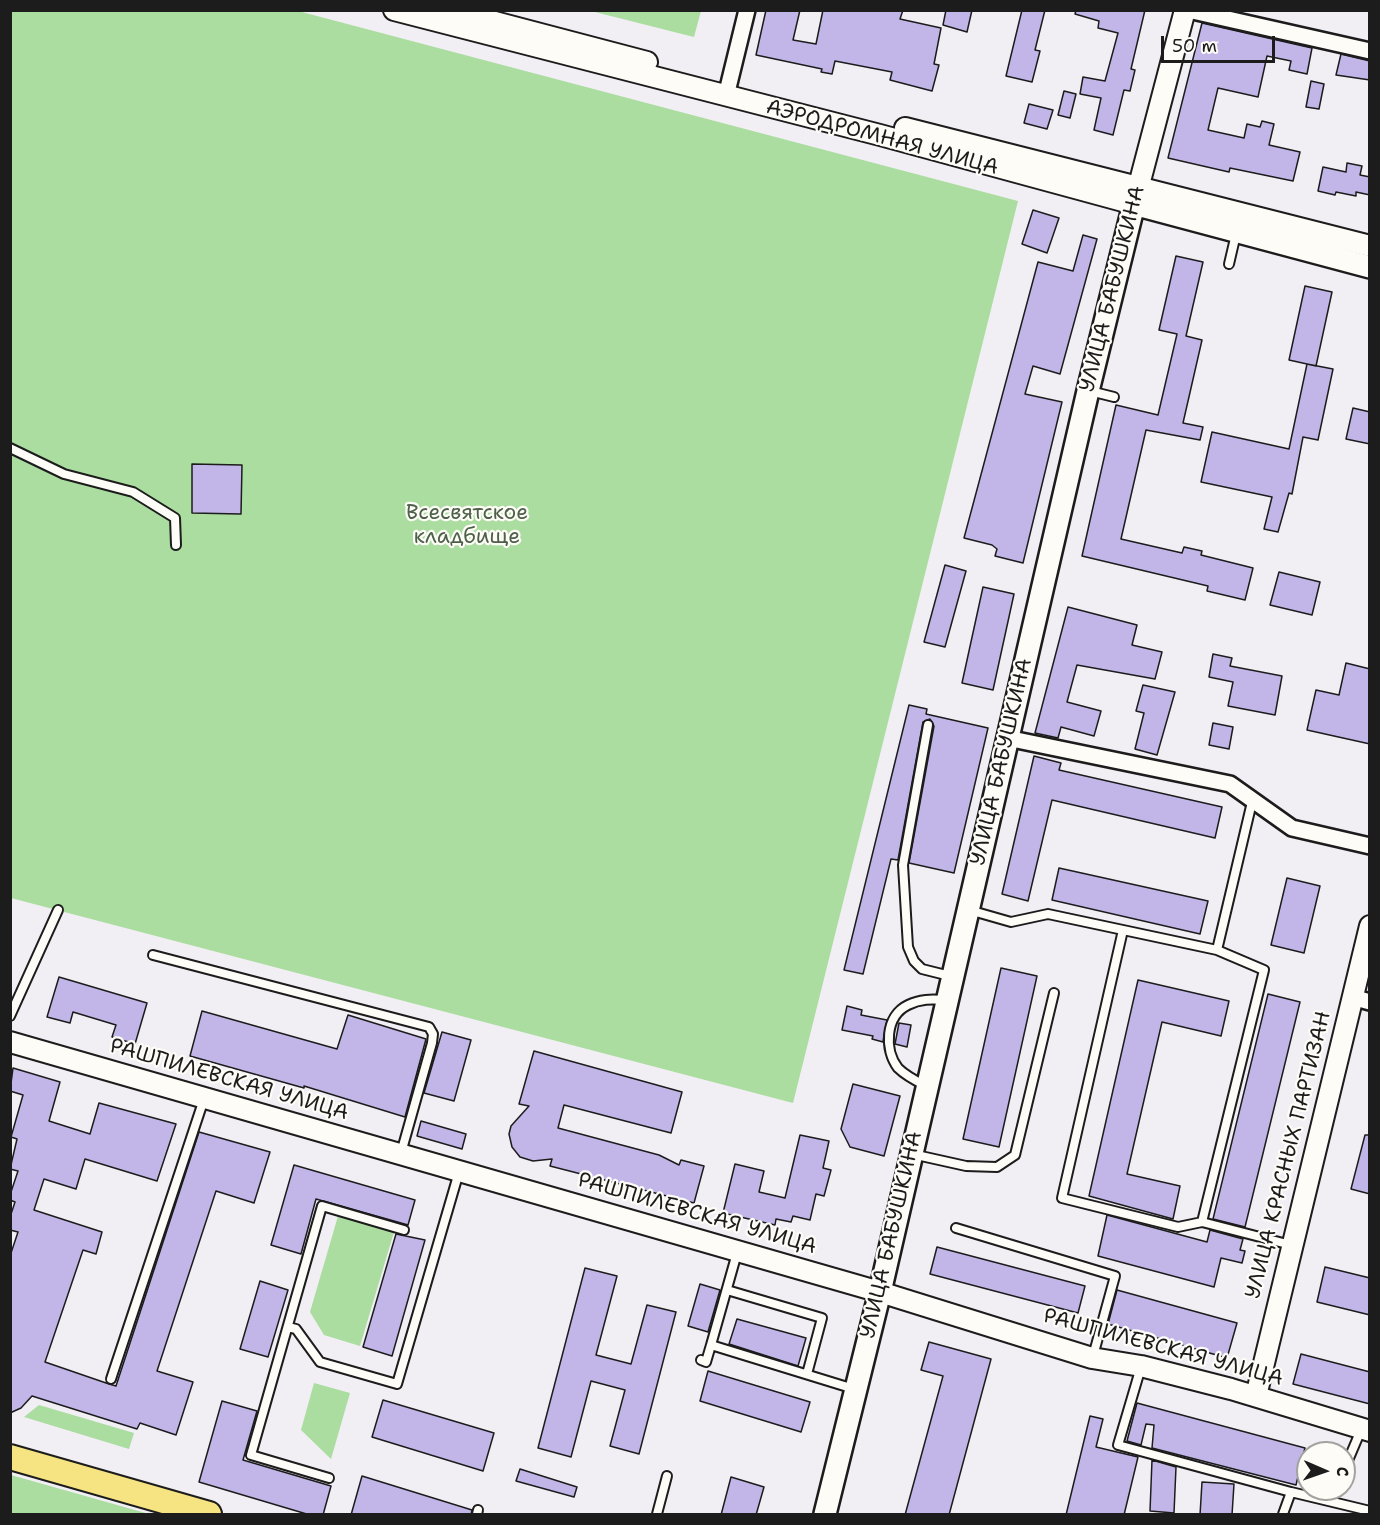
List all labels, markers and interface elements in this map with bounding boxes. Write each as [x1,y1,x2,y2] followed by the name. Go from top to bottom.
[1164,24,1278,62] scale bar
[1172,34,1217,58] text: 50 m
[763,95,1001,181] street label: АЭРОДРОМНАЯ УЛИЦА
[1075,183,1151,395] street label: УЛИЦА БАБУШКИНА
[406,501,528,551] park label: Всесвятское кладбище
[966,656,1038,868] street label: УЛИЦА БАБУШКИНА
[1241,1009,1337,1301] street label: УЛИЦА КРАСНЫХ ПАРТИЗАН
[107,1034,351,1126] street label: РАШПИЛЕВСКАЯ УЛИЦА
[856,1129,928,1341] street label: УЛИЦА БАБУШКИНА
[575,1168,819,1260] street label: РАШПИЛЕВСКАЯ УЛИЦА
[1040,1304,1286,1392] street label: РАШПИЛЕВСКАЯ УЛИЦА
[1296,1441,1356,1501] north arrow
[1332,1466,1353,1477] text: С

